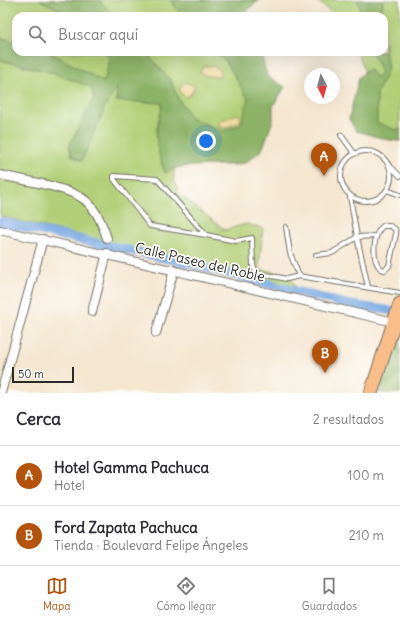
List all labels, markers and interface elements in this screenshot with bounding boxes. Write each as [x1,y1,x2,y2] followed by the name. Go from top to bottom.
[12,12,388,56] search box
[26,23,48,45] icon: search
[58,25,138,44] text: Buscar aquí
[304,68,340,104] north arrow
[196,131,216,151] your location
[311,143,337,176] pin: A
[133,238,267,286] street label: Calle Paseo del Roble
[312,340,338,373] pin: B
[12,365,74,384] scale bar
[18,367,44,381] text: 50 m
[16,408,61,430] text: Cerca
[313,411,384,428] text: 2 resultados
[54,458,209,477] text: Hotel Gamma Pachuca
[25,467,33,484] text: A
[347,467,384,484] text: 100 m
[54,477,85,494] text: Hotel
[54,518,198,537] text: Ford Zapata Pachuca
[25,527,33,544] text: B
[349,527,384,544] text: 210 m
[54,537,248,554] text: Tienda · Boulevard Felipe Ángeles
[43,575,71,613] tab: Mapa
[156,575,216,613] tab: Cómo llegar
[302,575,357,613] tab: Guardados

